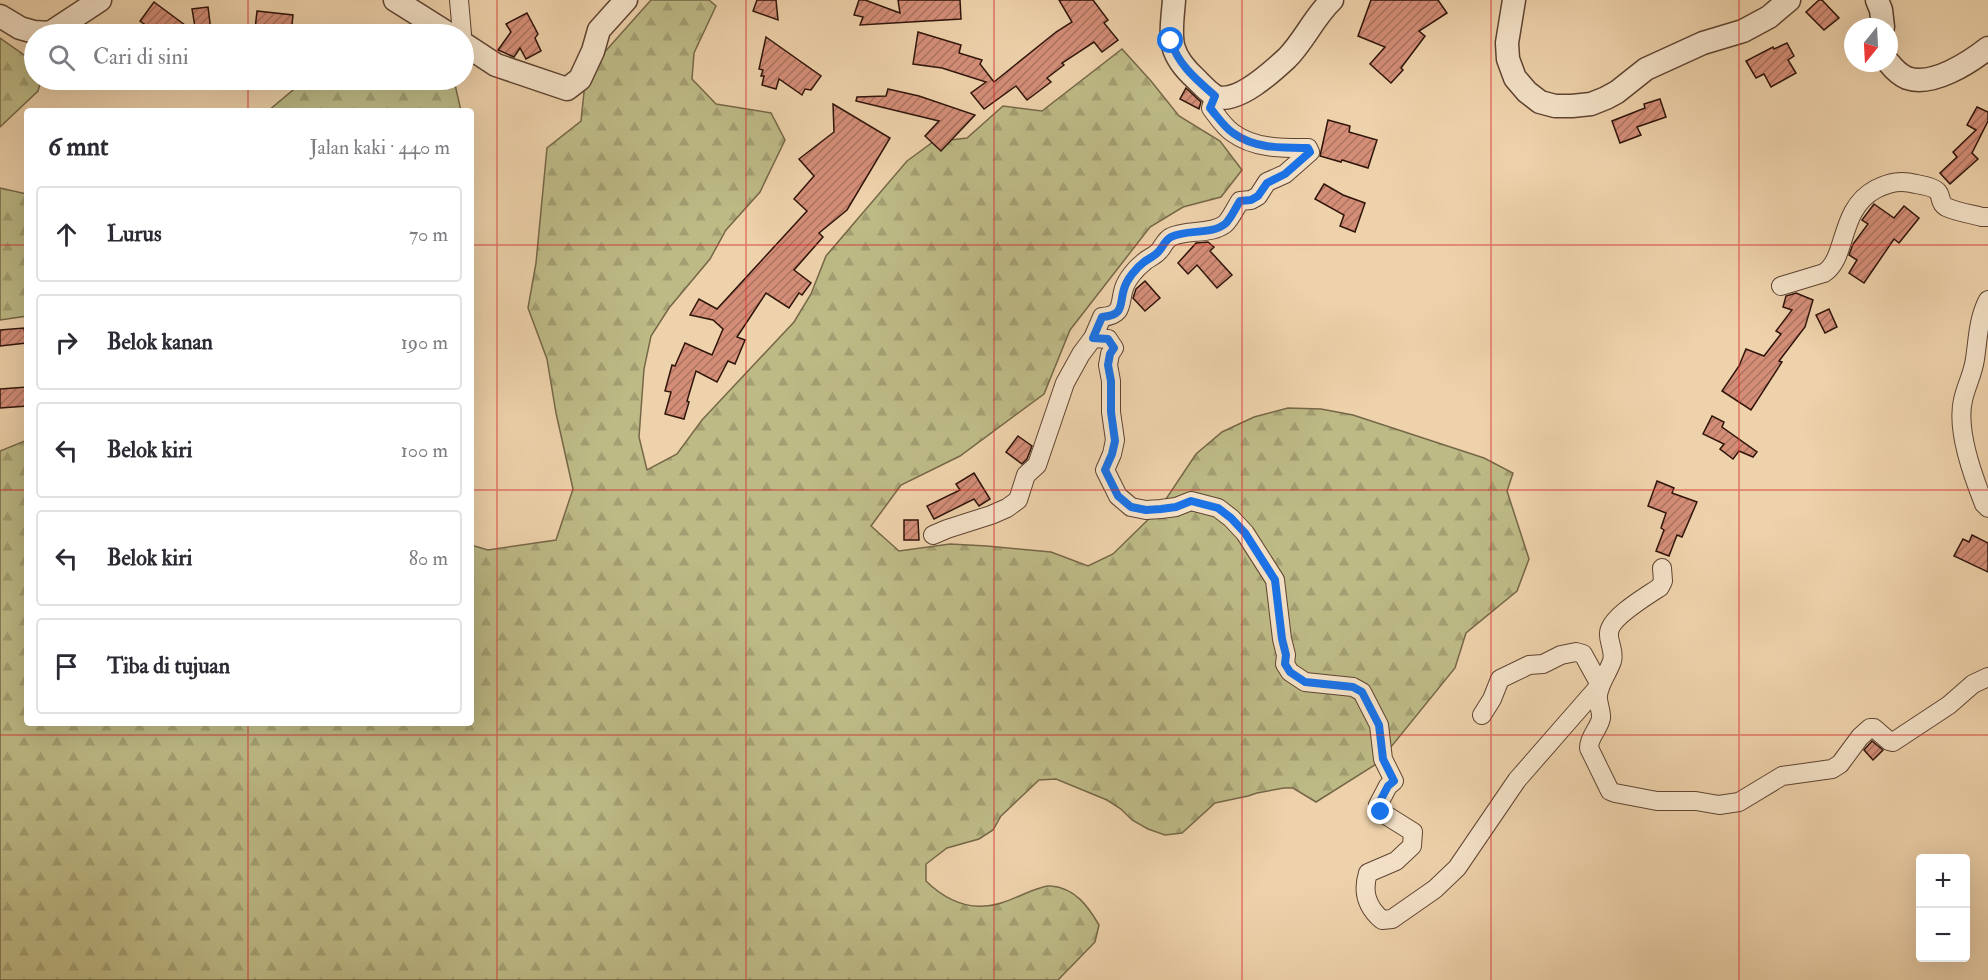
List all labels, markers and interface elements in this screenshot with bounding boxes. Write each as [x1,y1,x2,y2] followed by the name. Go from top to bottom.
[1844,18,1898,72] north arrow
[24,24,474,90] search box
[1157,27,1183,53] route start
[45,41,78,74] icon: search
[93,43,189,71] text: Cari di sini
[48,131,108,163] text: 6 mnt
[310,135,450,160] text: Jalan kaki · 440 m
[50,218,83,251] icon: ahead
[107,220,161,248] text: Lurus
[409,222,448,247] text: 70 m
[50,326,83,359] icon: right
[107,328,213,356] text: Belok kanan
[401,330,448,355] text: 190 m
[50,434,83,467] icon: left
[107,436,192,464] text: Belok kiri
[401,438,448,463] text: 100 m
[50,542,83,575] icon: left
[107,544,192,572] text: Belok kiri
[409,546,448,571] text: 80 m
[50,650,83,683] icon: arrive
[107,652,230,680] text: Tiba di tujuan
[1367,798,1393,824] route end
[1916,854,1970,962] map controls
[1916,854,1970,908] button: +
[1916,908,1970,962] button: −

